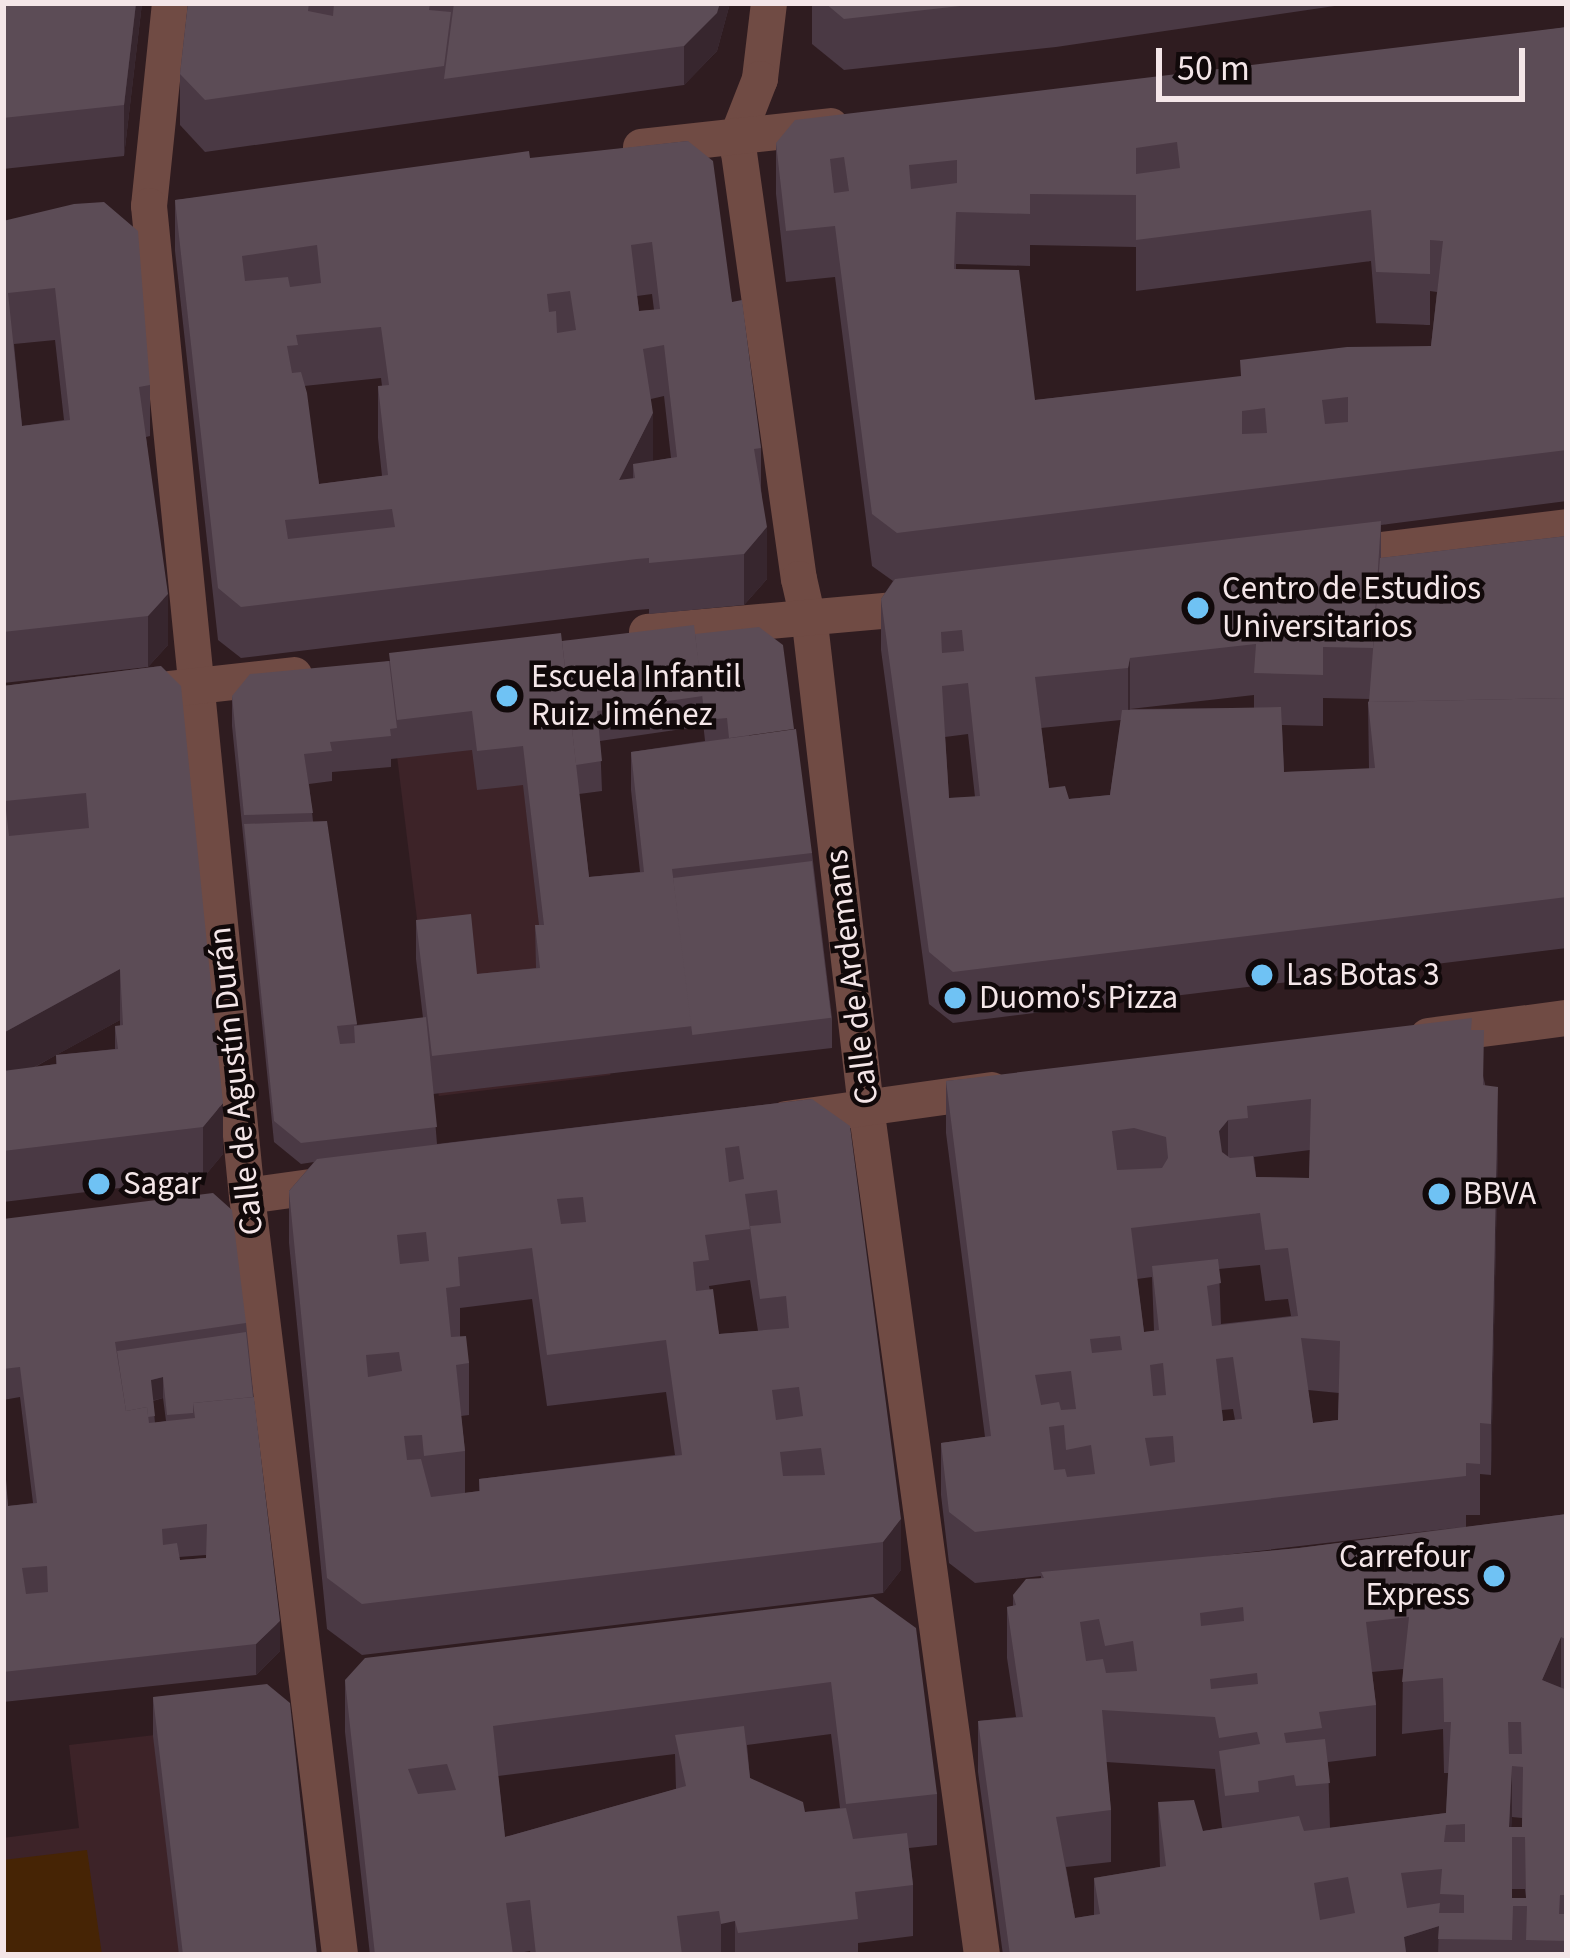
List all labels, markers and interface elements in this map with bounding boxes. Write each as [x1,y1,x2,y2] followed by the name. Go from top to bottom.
[1162,24,1531,98] scale bar
[1177,43,1250,94] text: 50 m
[1222,569,1481,647] place label: Centro de Estudios Universitarios
[1185,595,1211,621] marker: Centro de Estudios Universitarios
[531,657,741,735] place label: Escuela Infantil Ruiz Jiménez
[494,683,520,709] marker: Escuela Infantil Ruiz Jiménez
[817,847,887,1107] street label: Calle de Ardemans
[200,925,272,1237] street label: Calle de Agustín Durán
[1286,955,1440,995] place label: Las Botas 3
[1249,962,1275,988] marker: Las Botas 3
[979,978,1178,1018] place label: Duomo's Pizza
[942,985,968,1011] marker: Duomo's Pizza
[123,1164,201,1204] place label: Sagar
[86,1171,112,1197] marker: Sagar
[1463,1174,1536,1214] place label: BBVA
[1426,1181,1452,1207] marker: BBVA
[1339,1537,1470,1615] place label: Carrefour Express
[1481,1563,1507,1589] marker: Carrefour Express

